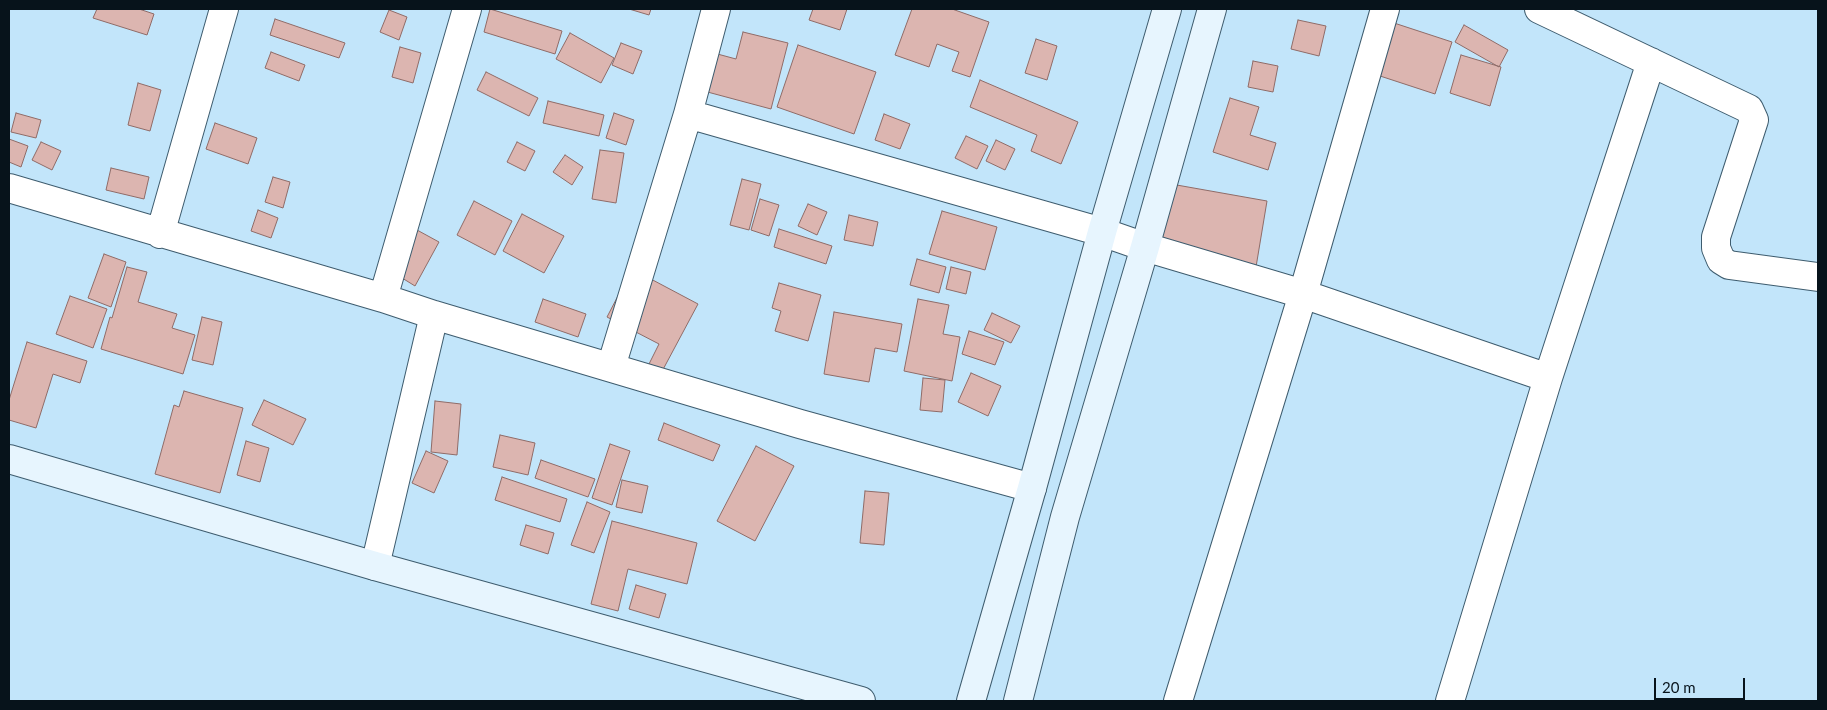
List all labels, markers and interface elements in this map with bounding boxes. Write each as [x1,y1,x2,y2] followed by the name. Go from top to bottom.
[1657,668,1748,700] scale bar
[1662,678,1696,696] text: 20 m

